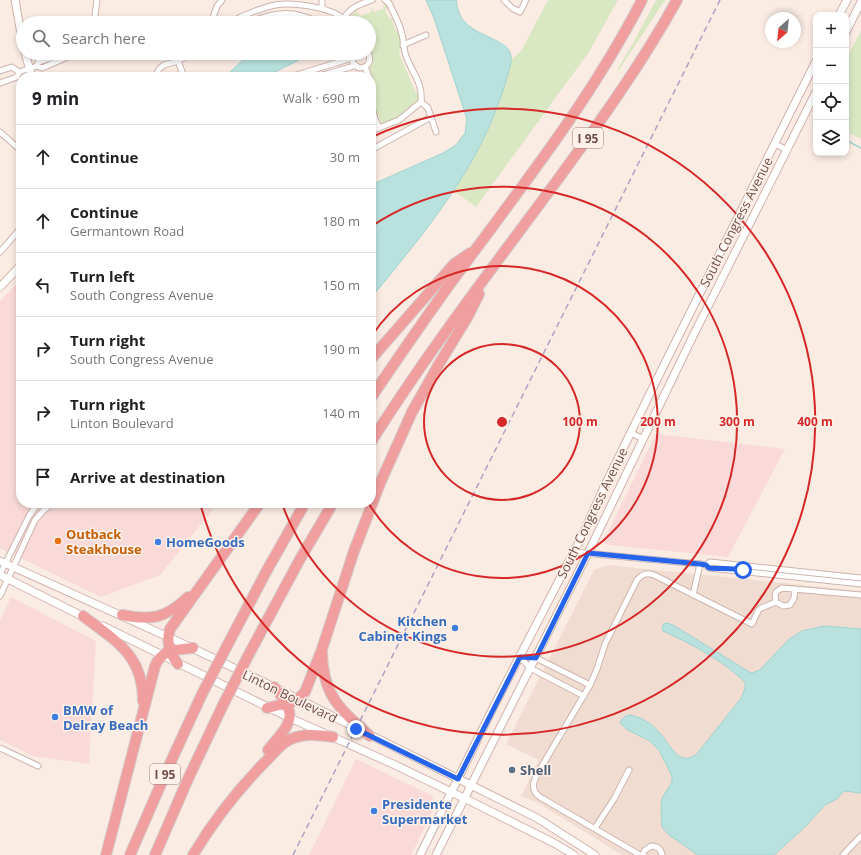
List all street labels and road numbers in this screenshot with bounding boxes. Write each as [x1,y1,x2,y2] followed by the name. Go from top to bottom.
[573,128,603,148] road number: I 95
[695,154,777,290] street label: South Congress Avenue
[552,445,632,581] street label: South Congress Avenue
[239,665,341,727] street label: Linton Boulevard
[150,764,180,784] road number: I 95

